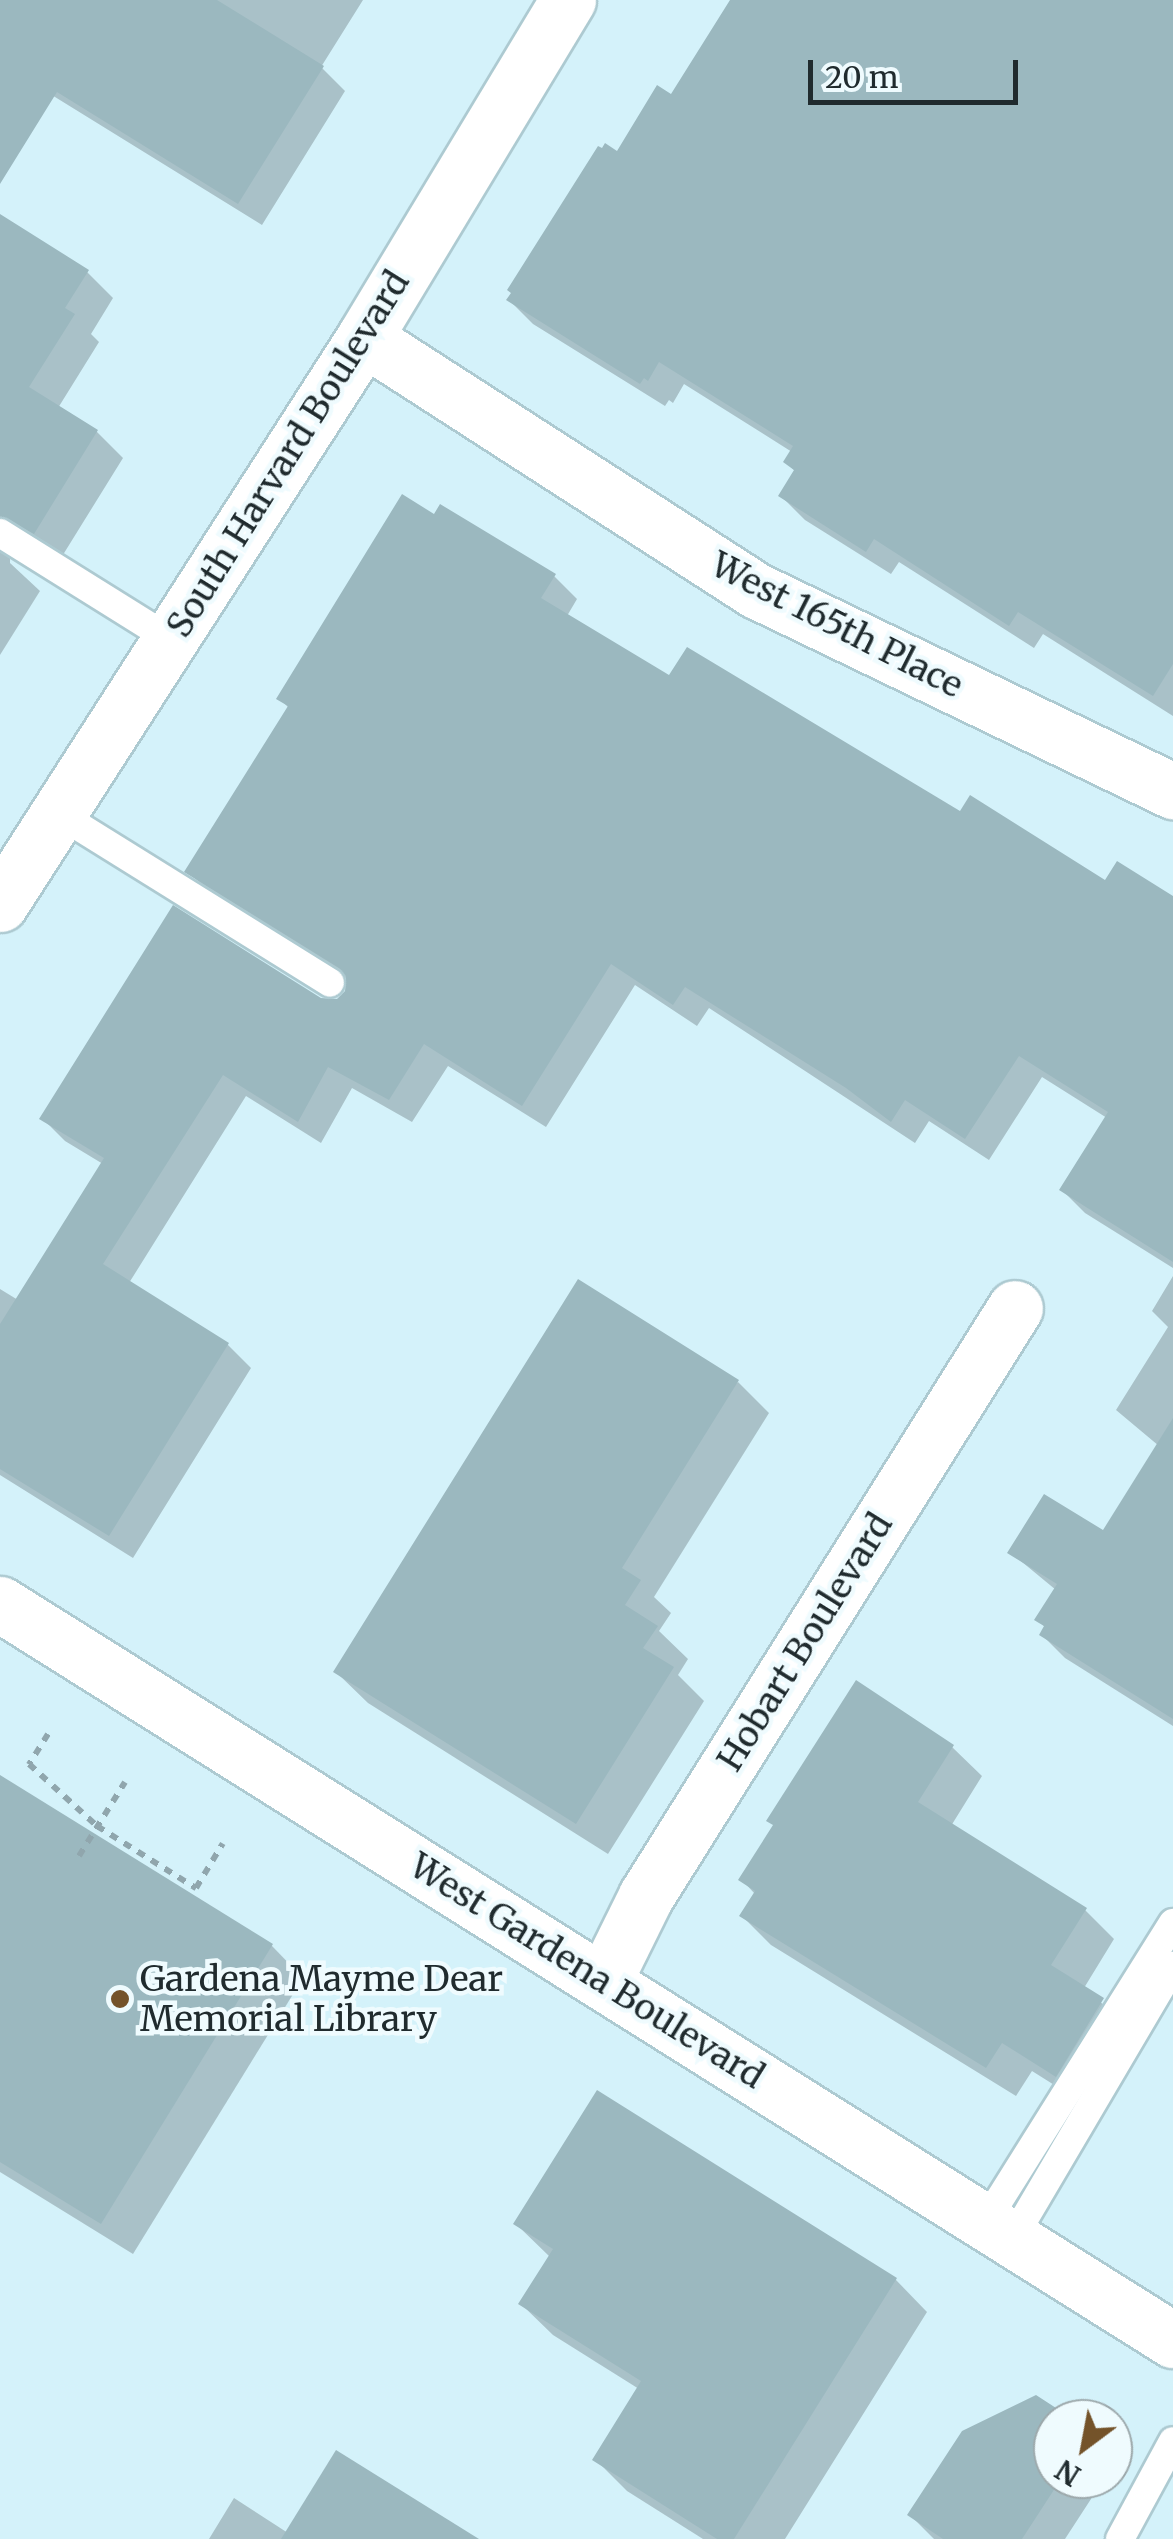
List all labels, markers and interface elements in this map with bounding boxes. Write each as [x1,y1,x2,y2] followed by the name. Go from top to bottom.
[813,40,1023,102] scale bar
[825,58,898,96] text: 20 m
[158,263,418,645] street label: South Harvard Boulevard
[704,543,970,707] street label: West 165th Place
[709,1505,901,1779] street label: Hobart Boulevard
[402,1845,772,2097] street label: West Gardena Boulevard
[140,1958,503,2040] place label: Gardena Mayme Dear Memorial Library
[109,1988,131,2010] marker: Gardena Mayme Dear Memorial Library
[1033,2399,1133,2499] north arrow
[1049,2452,1087,2494] text: N

